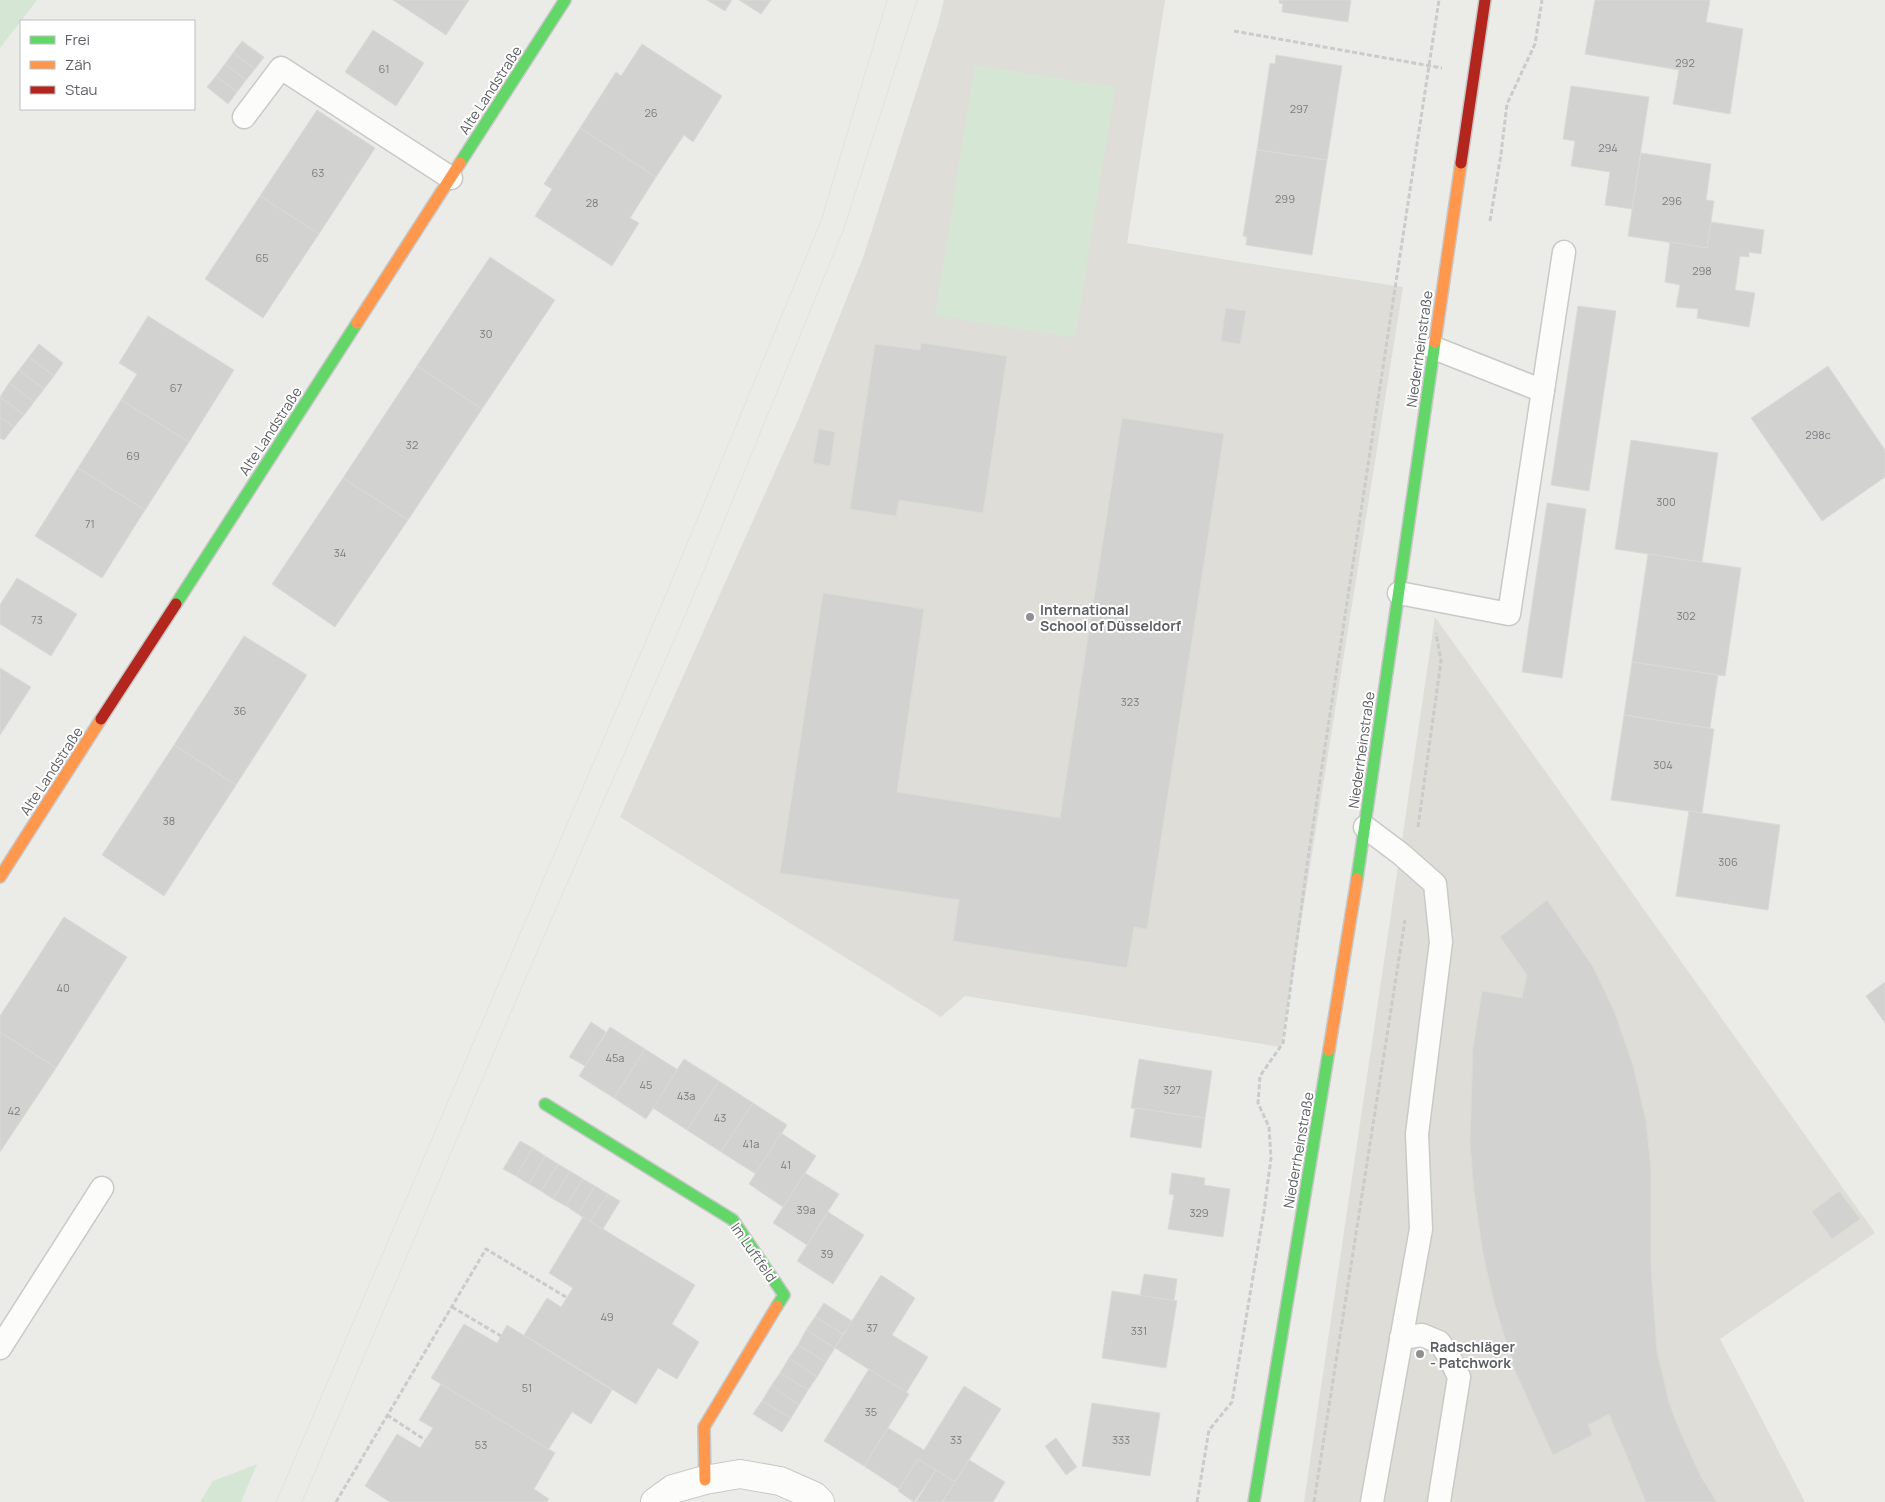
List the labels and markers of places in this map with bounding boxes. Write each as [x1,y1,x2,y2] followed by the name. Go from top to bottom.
[1040,600,1182,635] place label: International School of Düsseldorf
[1024,611,1036,623] marker: International School of Düsseldorf
[1430,1337,1515,1372] place label: Radschläger - Patchwork
[1414,1348,1426,1360] marker: Radschläger - Patchwork

